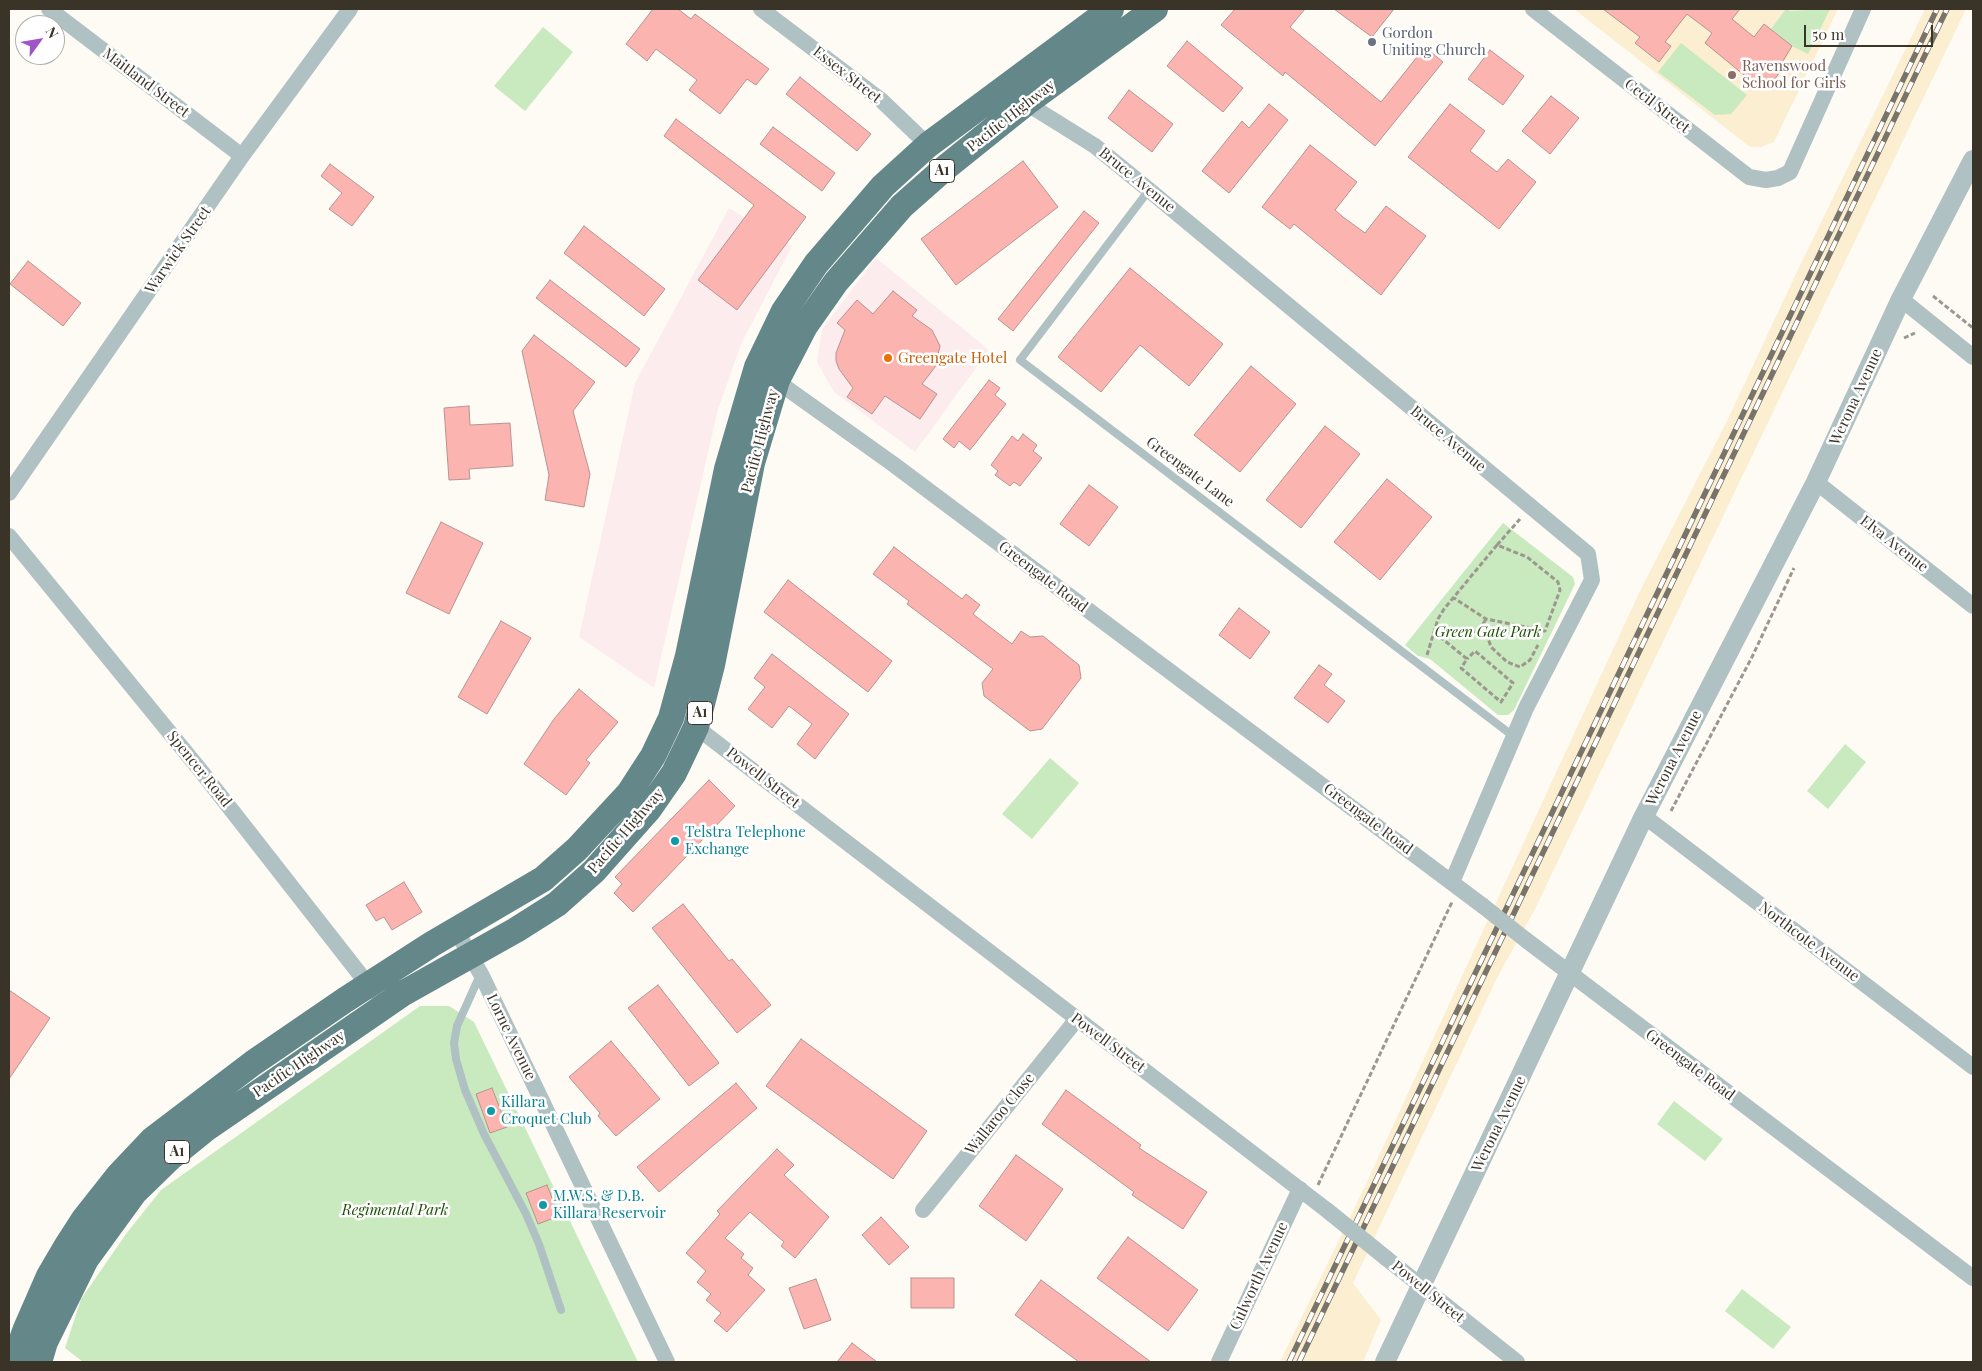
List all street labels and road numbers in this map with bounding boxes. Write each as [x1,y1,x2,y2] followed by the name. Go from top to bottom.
[809,43,885,107] street label: Essex Street
[99,45,193,121] street label: Maitland Street
[1621,75,1693,137] street label: Cecil Street
[963,76,1059,156] street label: Pacific Highway
[1095,144,1179,216] street label: Bruce Avenue
[930,160,954,182] road number: A1
[141,203,215,297] street label: Warwick Street
[1826,346,1886,448] street label: Werona Avenue
[737,387,783,495] street label: Pacific Highway
[1407,402,1489,476] street label: Bruce Avenue
[1142,433,1238,511] street label: Greengate Lane
[1856,512,1932,576] street label: Elva Avenue
[995,538,1091,616] street label: Greengate Road
[688,701,712,724] road number: A1
[1642,707,1706,809] street label: Werona Avenue
[163,727,235,811] street label: Spencer Road
[723,744,803,812] street label: Powell Street
[1320,780,1416,858] street label: Greengate Road
[584,785,668,877] street label: Pacific Highway
[1755,898,1863,986] street label: Northcote Avenue
[482,991,540,1083] street label: Lorne Avenue
[1067,1009,1149,1077] street label: Powell Street
[1642,1026,1738,1104] street label: Greengate Road
[250,1027,348,1101] street label: Pacific Highway
[962,1070,1038,1158] street label: Wallaroo Close
[1468,1073,1530,1175] street label: Werona Avenue
[164,1140,190,1164] road number: A1
[1226,1219,1292,1333] street label: Culworth Avenue
[1388,1257,1468,1327] street label: Powell Street

